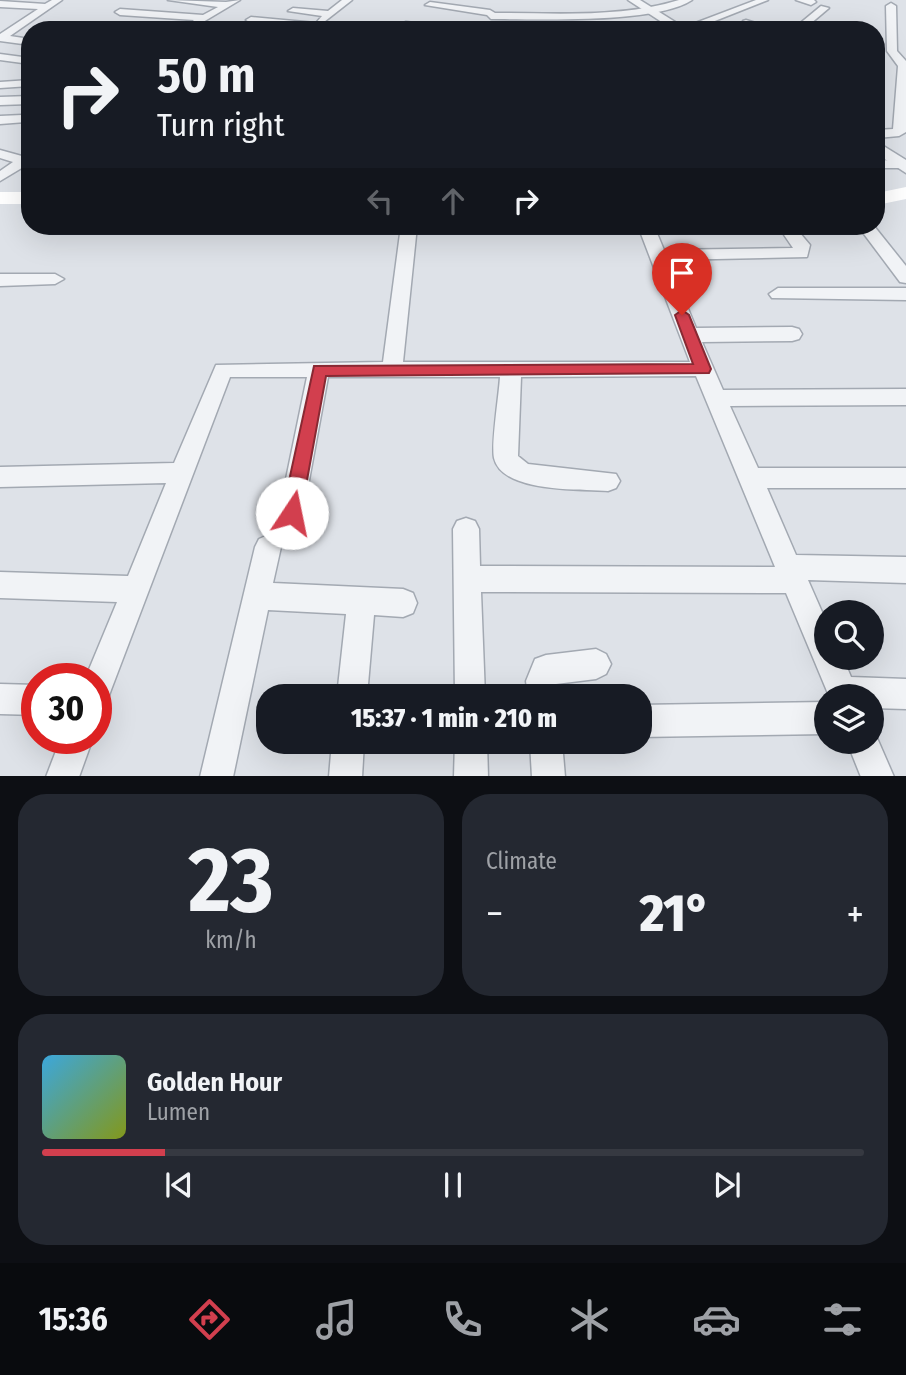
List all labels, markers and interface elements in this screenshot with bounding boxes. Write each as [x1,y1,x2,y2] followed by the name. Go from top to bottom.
[157,46,255,105] text: 50 m
[42,49,133,140] icon: right
[157,106,284,144] text: Turn right
[361,182,399,220] icon: left
[434,182,472,220] icon: ahead
[507,182,545,220] icon: right
[652,243,712,315] pin
[663,254,701,292] icon: arrive
[255,476,329,550] position arrow
[814,600,884,754] map controls
[814,600,884,670] button: search
[21,663,112,754] speed limit sign: 30
[814,684,884,754] button: layers
[351,703,557,734] text: 15:37 · 1 min · 210 m
[188,826,274,935] text: 23
[486,847,557,875] text: Climate
[640,882,710,945] text: 21°
[486,891,503,937] text: −
[847,891,864,937] text: +
[205,926,257,954] text: km/h
[147,1067,282,1098] text: Golden Hour
[147,1098,210,1126] text: Lumen
[160,1166,198,1204] icon: previous
[434,1166,472,1204] icon: pause
[708,1166,746,1204] icon: next
[185,1295,234,1344] icon: directions
[312,1295,361,1344] icon: music
[438,1295,487,1344] icon: phone
[565,1295,614,1344] icon: climate
[692,1295,741,1344] icon: car
[818,1295,867,1344] icon: filters
[39,1300,108,1338] text: 15:36

